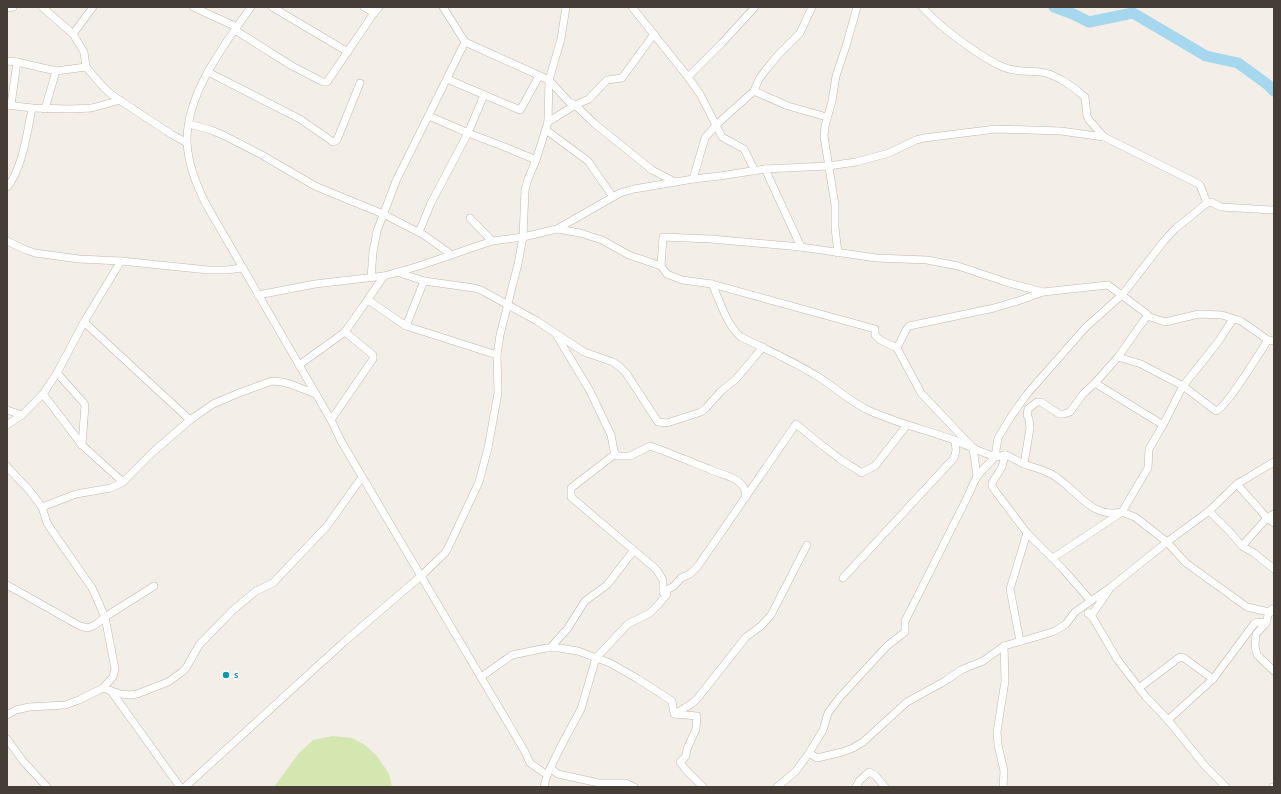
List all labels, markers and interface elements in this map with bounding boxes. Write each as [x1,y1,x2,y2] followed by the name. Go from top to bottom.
[234,669,239,681] place label: s
[221,670,231,680] marker: s

